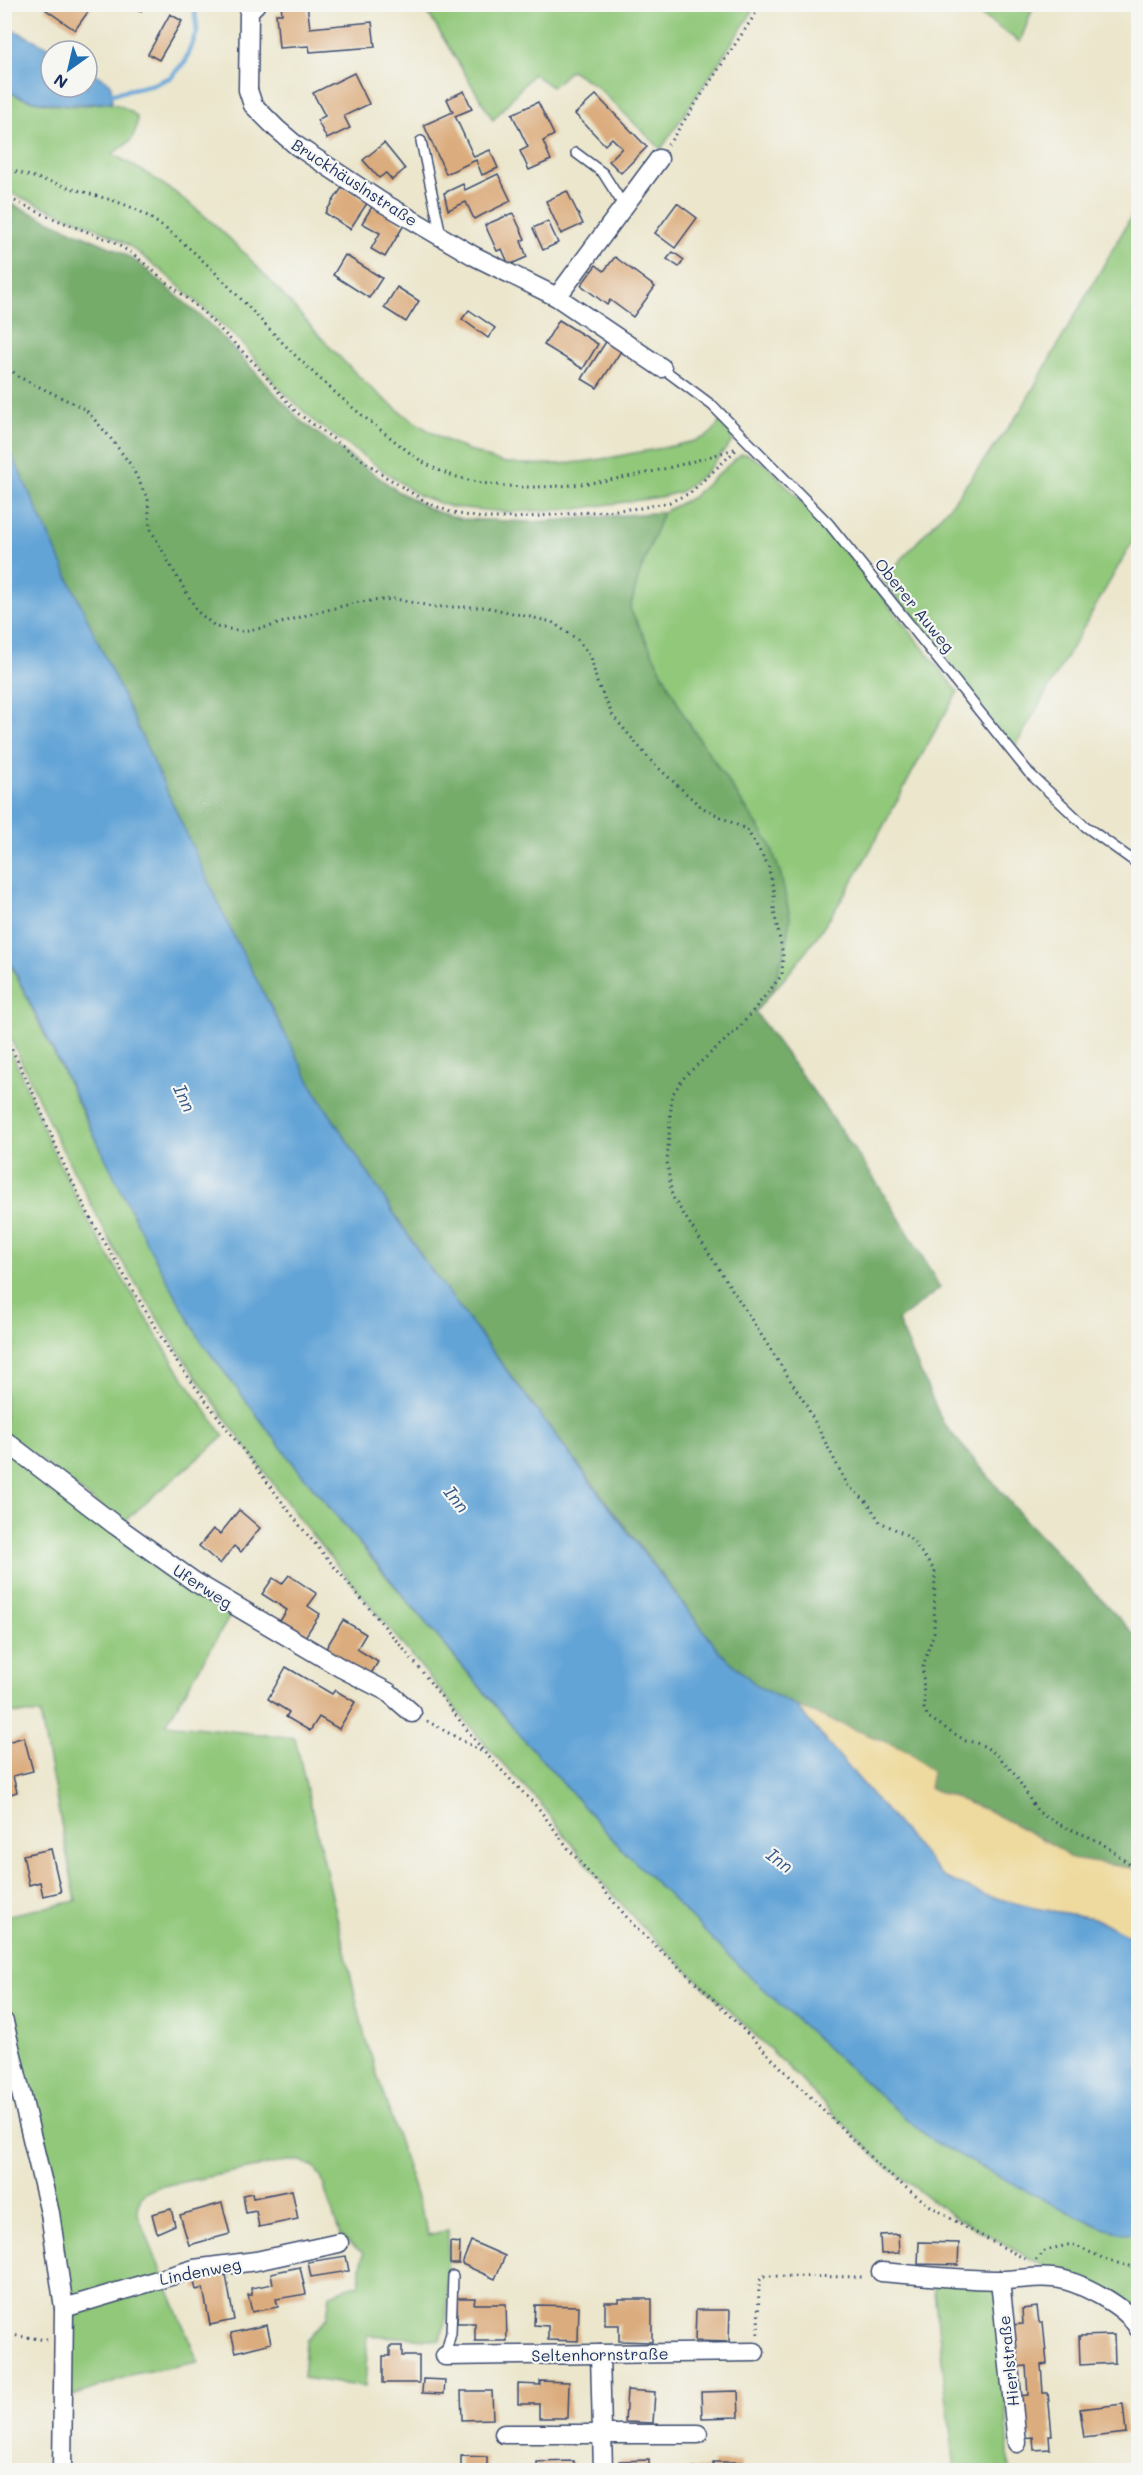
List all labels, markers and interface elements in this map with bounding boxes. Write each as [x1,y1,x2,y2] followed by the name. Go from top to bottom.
[39,39,99,99] north arrow
[49,70,71,94] text: N
[288,133,422,231] street label: Bruckhäuslnstraße
[871,554,959,656] street label: Oberer Auweg
[168,1080,202,1116] water label: Inn
[439,1481,475,1517] water label: Inn
[169,1559,237,1613] street label: Uferweg
[762,1842,798,1878] water label: Inn
[157,2253,243,2289] street label: Lindenweg
[993,2315,1023,2407] street label: Hierlstraße
[531,2342,669,2366] street label: Seltenhornstraße

